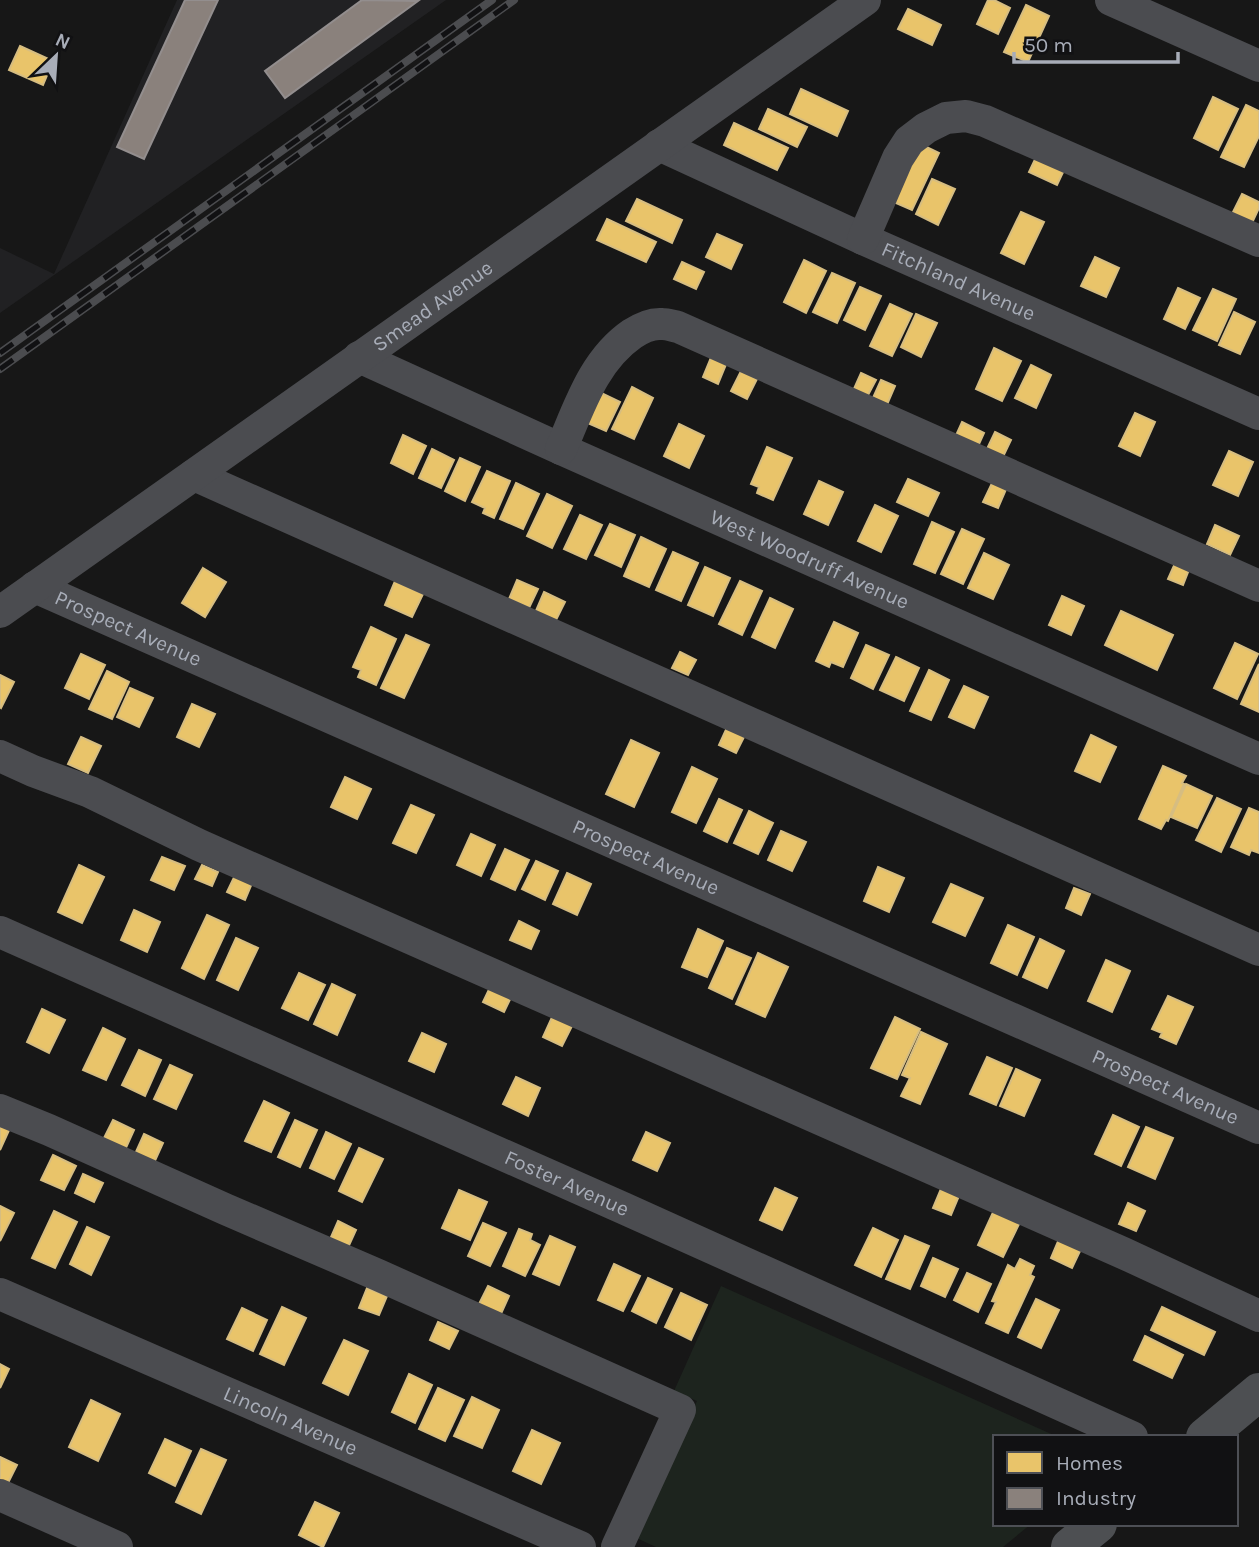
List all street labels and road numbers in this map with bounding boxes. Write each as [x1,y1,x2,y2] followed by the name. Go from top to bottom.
[878,237,1039,326] street label: Fitchland Avenue
[368,255,497,357] street label: Smead Avenue
[706,505,913,614] street label: West Woodruff Avenue
[51,585,205,671] street label: Prospect Avenue
[569,814,723,900] street label: Prospect Avenue
[1089,1044,1242,1130] street label: Prospect Avenue
[501,1145,633,1221] street label: Foster Avenue
[220,1381,361,1461] street label: Lincoln Avenue

